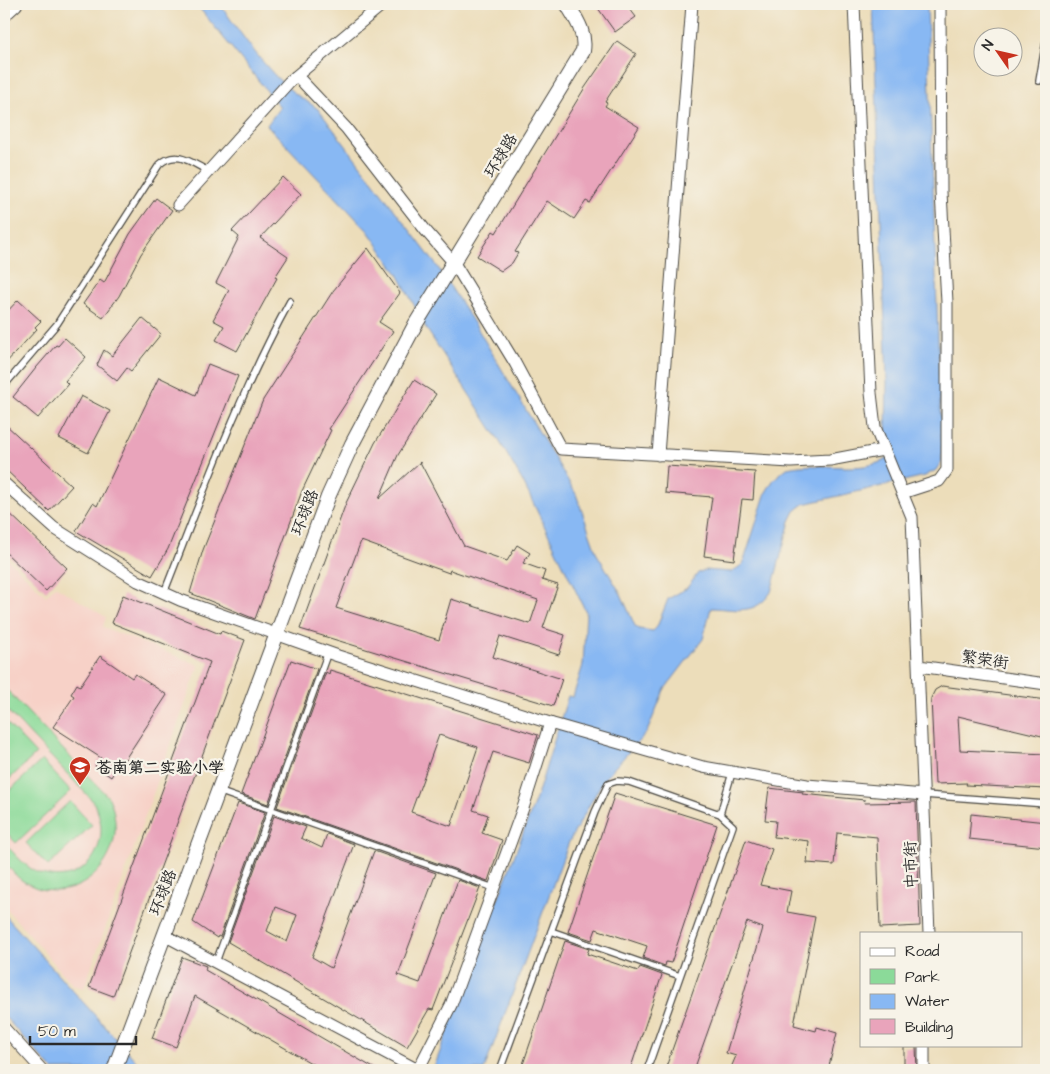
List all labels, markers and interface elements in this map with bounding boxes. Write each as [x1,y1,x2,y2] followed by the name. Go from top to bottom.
[972,28,1022,78] north arrow
[977,36,999,55] text: N
[479,129,523,182] street label: 环球路
[286,486,324,539] street label: 环球路
[960,646,1010,674] street label: 繁荣街
[68,755,92,786] school or university icon: 苍南第二实验小学
[96,757,224,779] place label: 苍南第二实验小学
[899,841,923,889] street label: 中市街
[144,866,182,919] street label: 环球路
[860,932,1022,1046] legend
[905,941,940,962] text: Road
[905,967,940,988] text: Park
[905,991,949,1012] text: Water
[30,1014,136,1046] scale bar
[905,1017,953,1039] text: Building
[38,1021,76,1042] text: 50 m

